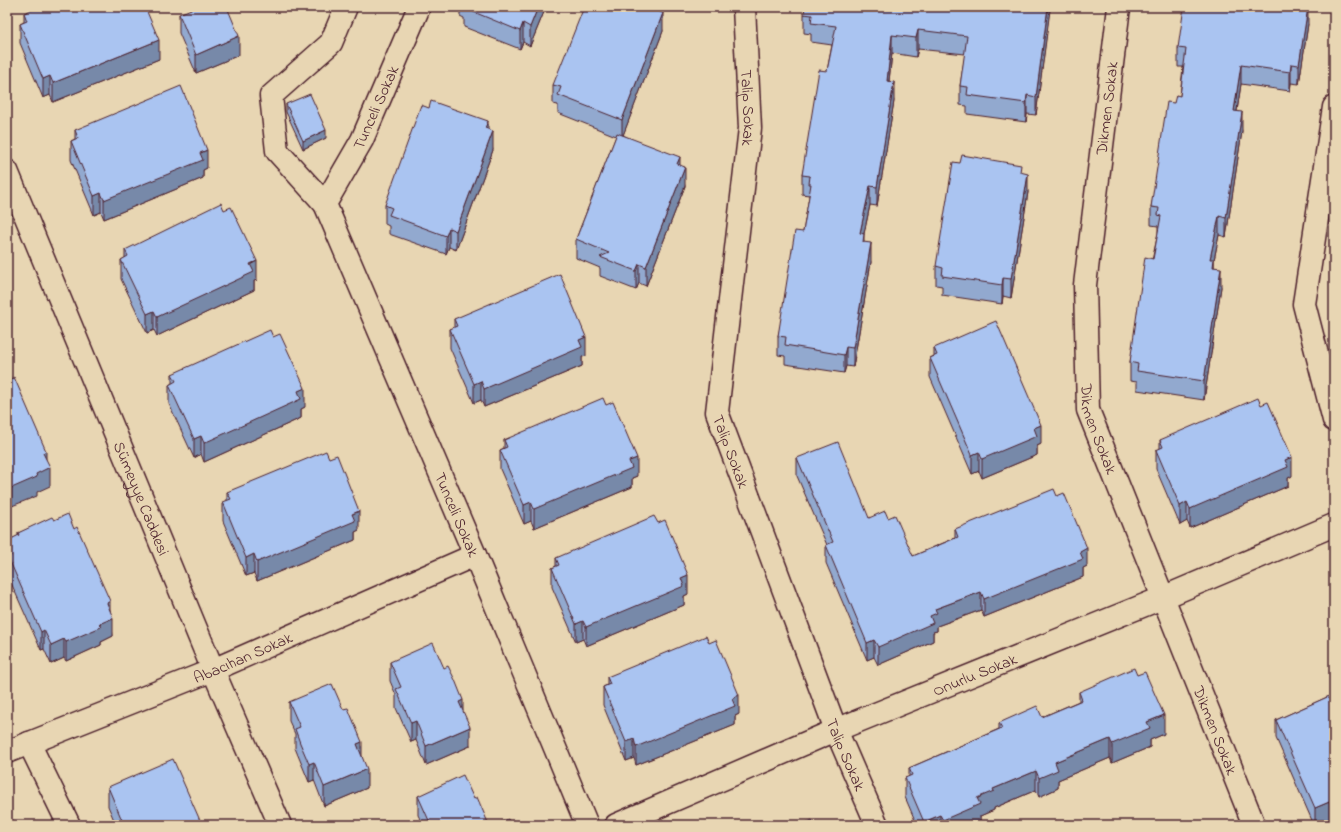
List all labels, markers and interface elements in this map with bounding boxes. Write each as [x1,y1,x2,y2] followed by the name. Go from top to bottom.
[1090,59,1126,157] street label: Dikmen Sokak
[348,61,406,154] street label: Tunceli Sokak
[733,69,760,148] street label: Talip Sokak
[1073,383,1123,479] street label: Dikmen Sokak
[705,412,755,493] street label: Talip Sokak
[106,438,175,560] street label: Sümeyye Caddesi
[427,469,485,562] street label: Tunceli Sokak
[190,626,298,691] street label: Abacıhan Sokak
[929,648,1022,704] street label: Onurlu Sokak
[1185,682,1243,780] street label: Dikmen Sokak
[819,715,871,796] street label: Talip Sokak

